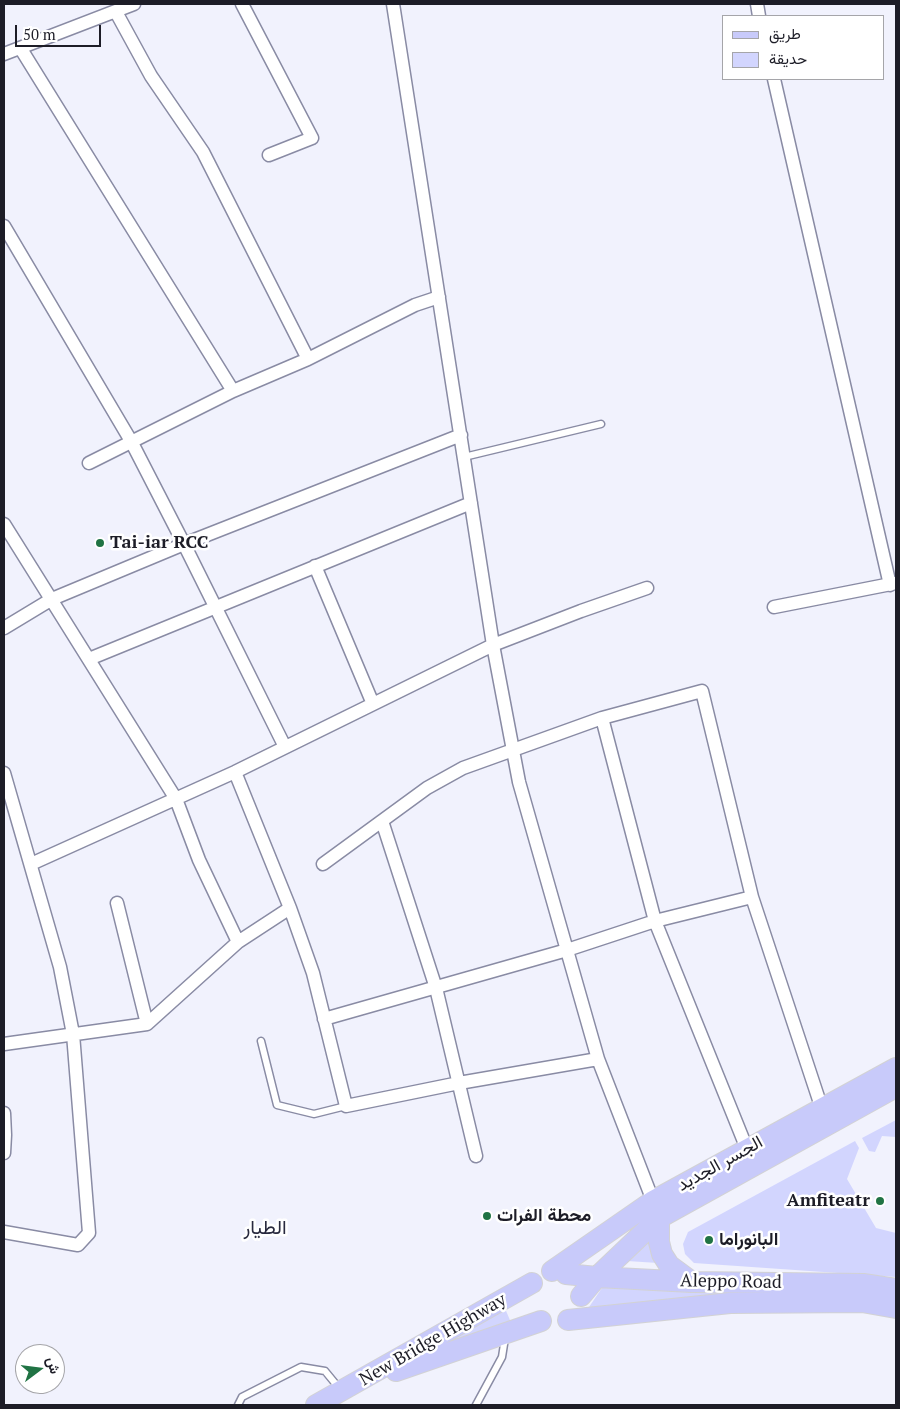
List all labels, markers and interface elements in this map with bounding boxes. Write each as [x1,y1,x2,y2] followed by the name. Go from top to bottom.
[18,15,104,47] scale bar
[722,15,885,80] legend
[769,23,801,43] text: طريق
[23,24,56,44] text: 50 m
[769,48,807,68] text: حديقة
[110,532,208,554] place label: Tai-iar RCC
[94,537,106,549] marker: Tai-iar RCC
[673,1132,767,1196] street label: الجسر الجديد
[787,1190,870,1212] place label: Amfiteatr
[874,1195,886,1207] marker: Amfiteatr
[497,1205,591,1227] place label: محطة الفرات
[481,1210,493,1222] marker: محطة الفرات
[243,1216,287,1240] district label: الطيار
[719,1229,778,1251] place label: البانوراما
[703,1234,715,1246] marker: البانوراما
[680,1270,782,1294] street label: Aleppo Road
[356,1289,510,1391] street label: New Bridge Highway
[15,1344,65,1394] north arrow
[43,1355,65,1376] text: ش

